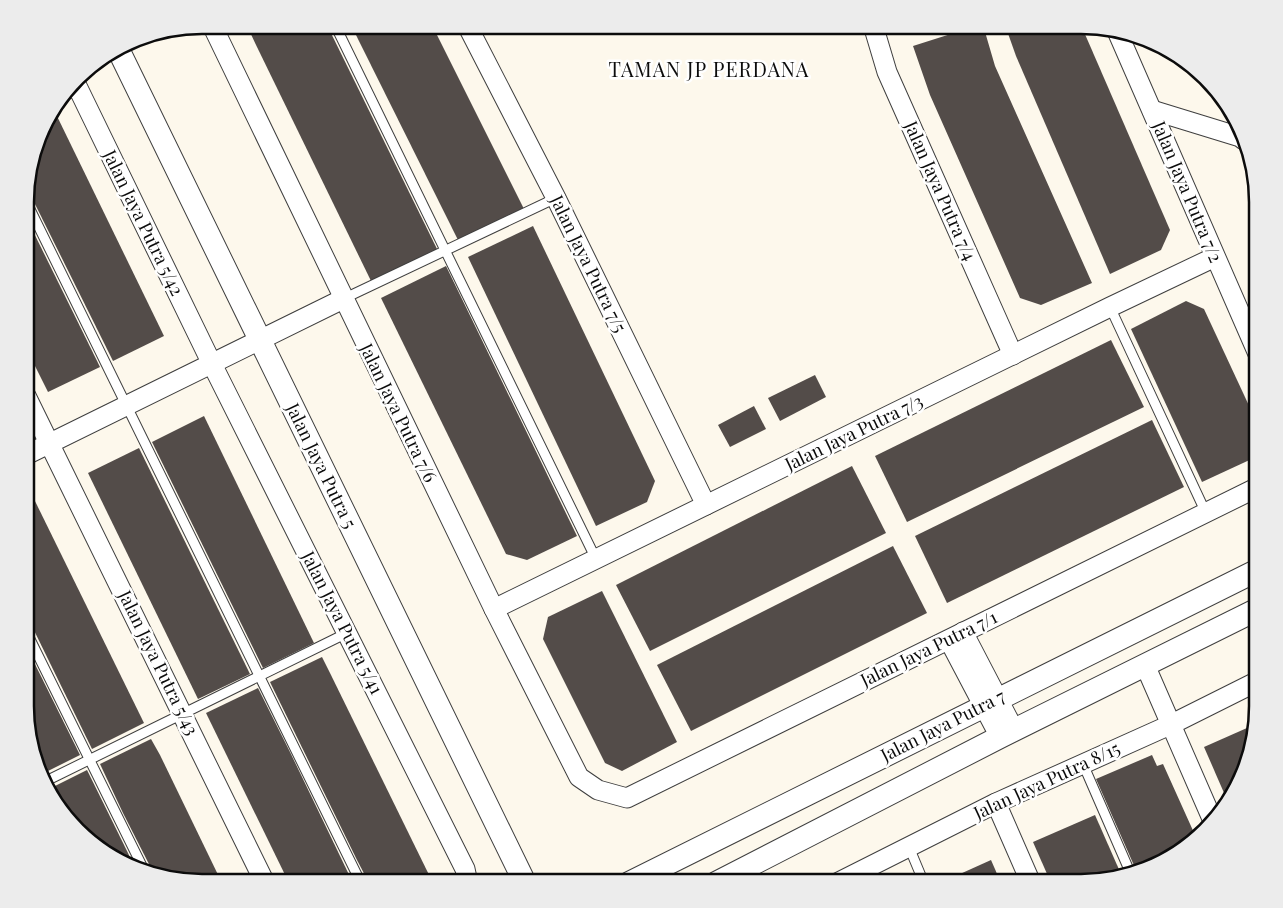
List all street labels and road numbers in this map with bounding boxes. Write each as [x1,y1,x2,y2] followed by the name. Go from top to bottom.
[899,116,982,264] street label: Jalan Jaya Putra 7/4
[1147,116,1228,266] street label: Jalan Jaya Putra 7/2
[98,145,190,299] street label: Jalan Jaya Putra 5/42
[545,190,633,336] street label: Jalan Jaya Putra 7/5
[354,338,443,486] street label: Jalan Jaya Putra 7/6
[780,388,926,476] street label: Jalan Jaya Putra 7/3
[281,398,363,532] street label: Jalan Jaya Putra 5
[296,546,389,698] street label: Jalan Jaya Putra 5/41
[113,585,204,739] street label: Jalan Jaya Putra 5/43
[855,604,1001,692] street label: Jalan Jaya Putra 7/1
[876,683,1009,767] street label: Jalan Jaya Putra 7
[969,736,1124,825] street label: Jalan Jaya Putra 8/15

